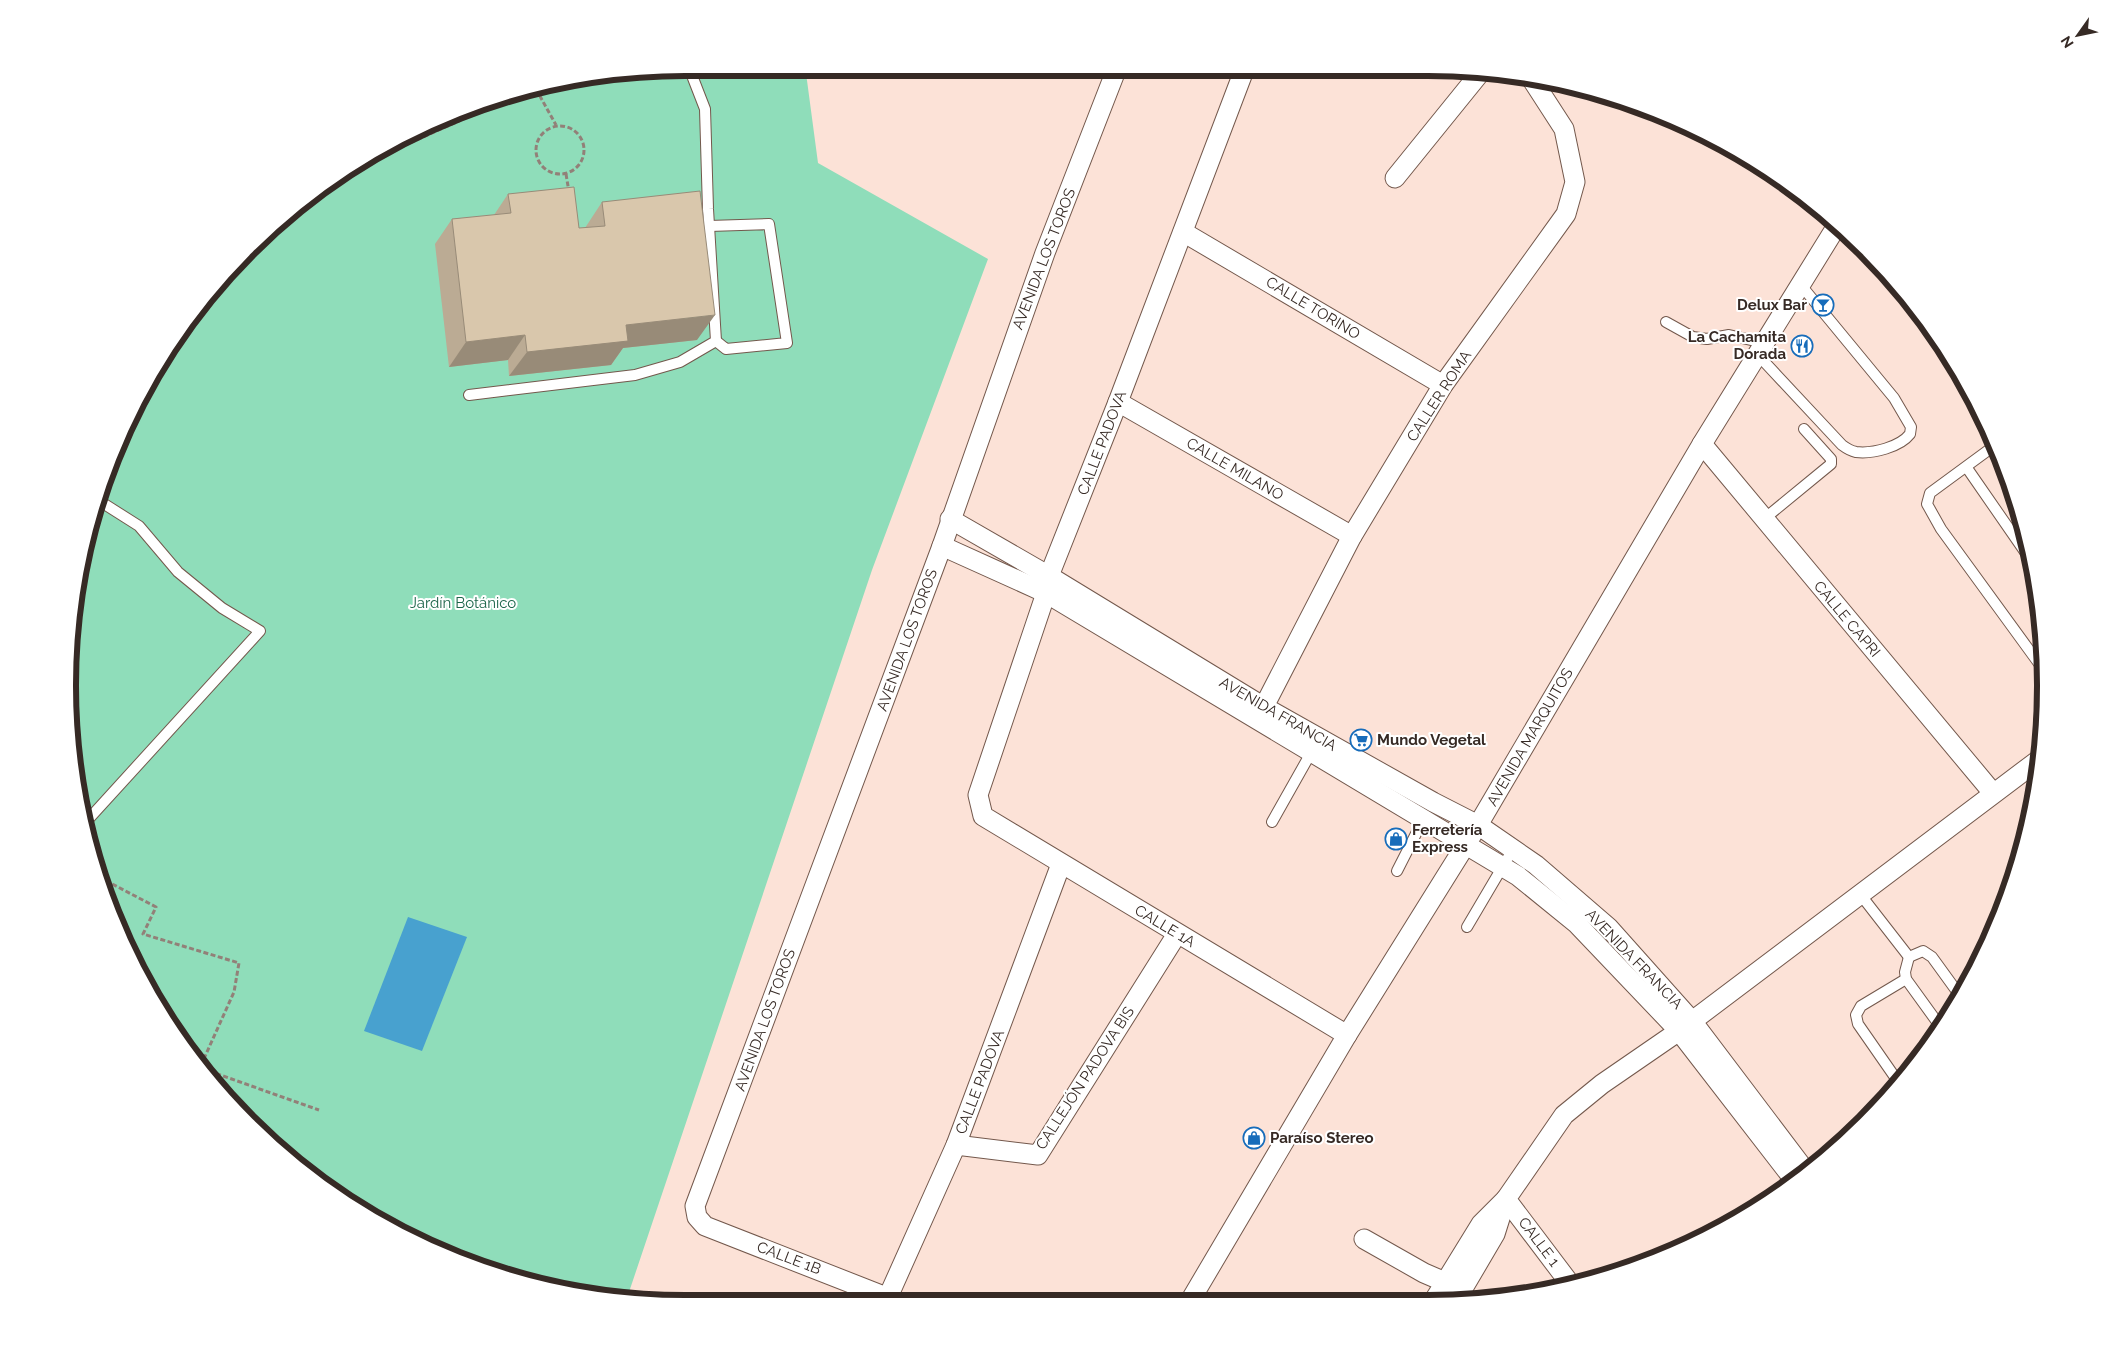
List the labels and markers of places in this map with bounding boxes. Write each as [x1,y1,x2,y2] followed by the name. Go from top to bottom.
[1811,293,1835,317] bar icon: Delux Bar
[1737,296,1807,314] place label: Delux Bar
[1688,328,1786,363] place label: La Cachamita Dorada
[1790,334,1814,358] restaurant icon: La Cachamita Dorada
[1349,728,1373,752] supermarket icon: Mundo Vegetal
[1377,731,1486,749] place label: Mundo Vegetal
[1412,821,1483,856] place label: Ferretería Express
[1384,827,1408,851] shop icon: Ferretería Express
[1242,1126,1266,1150] shop icon: Paraíso Stereo
[1270,1129,1374,1147] place label: Paraíso Stereo

